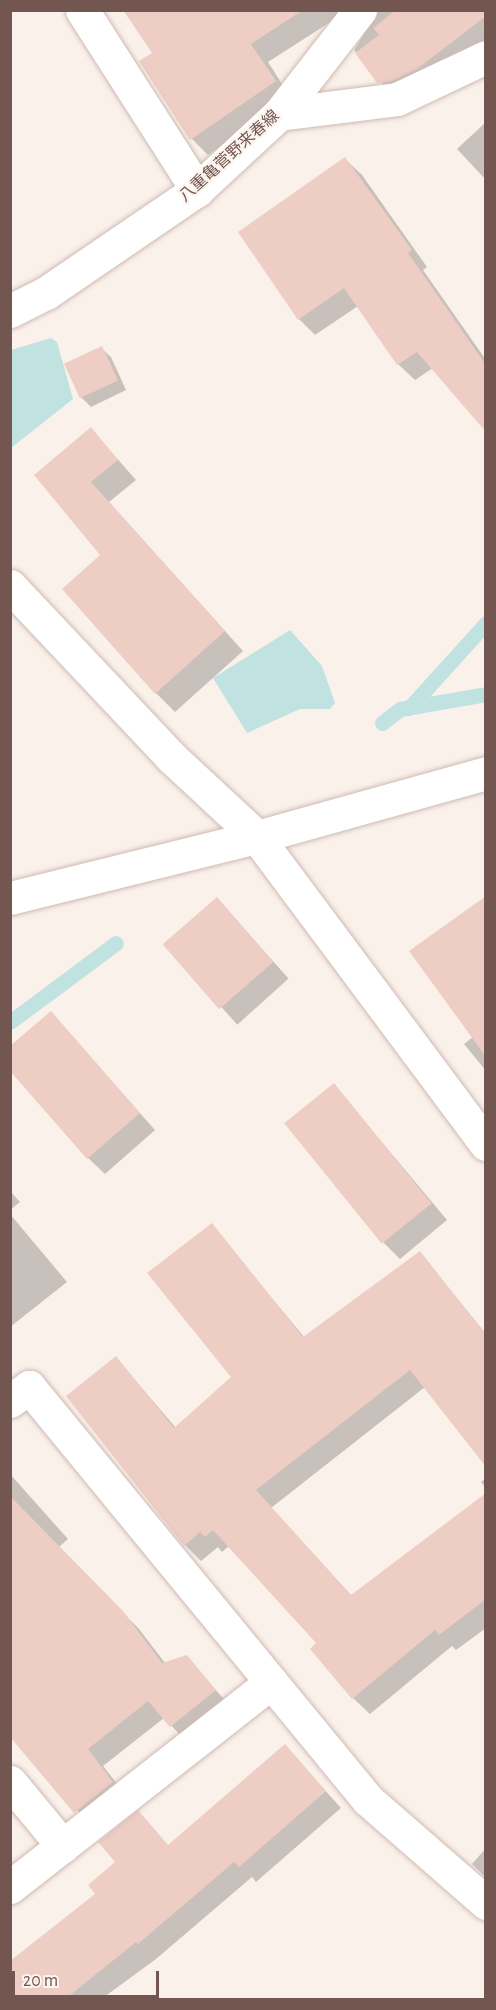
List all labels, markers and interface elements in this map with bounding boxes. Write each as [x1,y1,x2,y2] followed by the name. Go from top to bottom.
[175,106,283,206] street label: 八重亀菅野来春線
[15,1959,162,1997] scale bar
[23,1972,58,1990] text: 20 m

